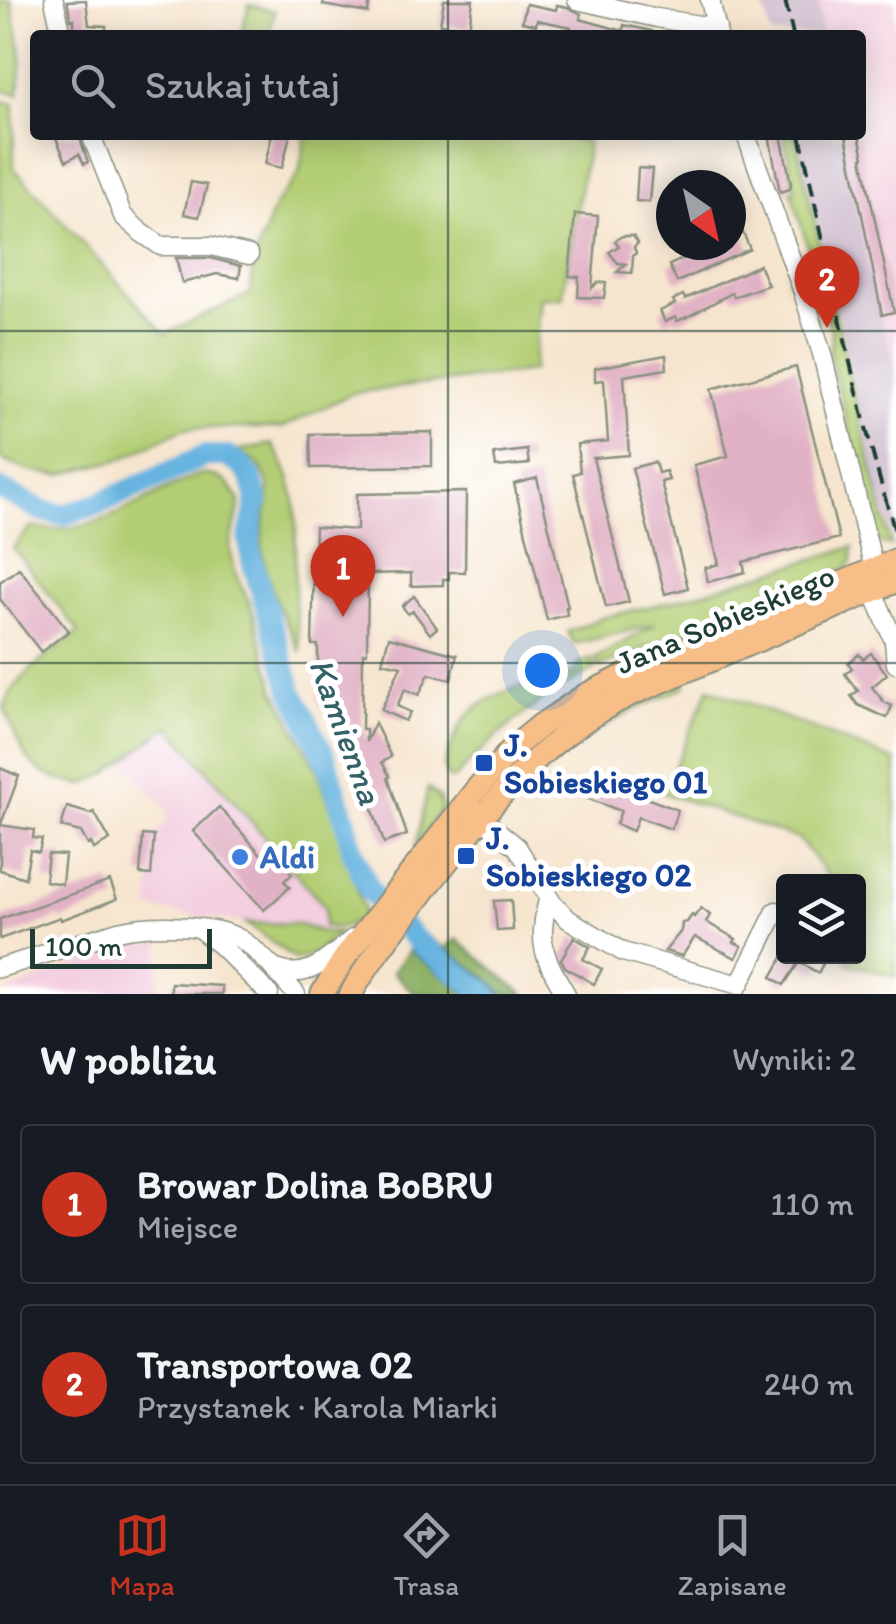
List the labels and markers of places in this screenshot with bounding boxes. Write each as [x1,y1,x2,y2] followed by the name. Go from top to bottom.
[794,245,860,328] pin: 2
[310,534,376,617] pin: 1
[503,726,707,801] place label: J. Sobieskiego 01
[473,752,495,774] marker: J. Sobieskiego 01
[485,819,691,894] place label: J. Sobieskiego 02
[259,838,315,876] place label: Aldi
[455,845,477,867] marker: J. Sobieskiego 02
[229,846,251,868] marker: Aldi

